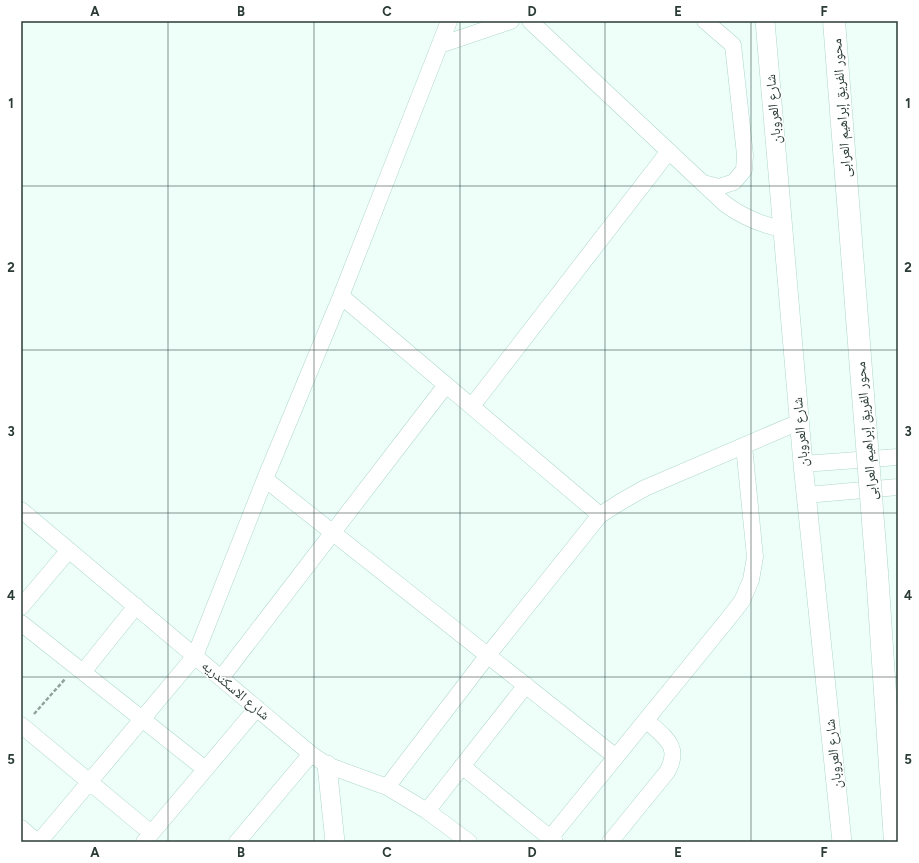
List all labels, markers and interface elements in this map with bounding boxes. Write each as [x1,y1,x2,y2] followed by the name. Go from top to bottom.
[90,4,100,19] text: A
[237,4,245,19] text: B
[382,4,392,19] text: C
[527,4,537,19] text: D
[674,4,682,19] text: E
[820,4,828,19] text: F
[828,38,856,178] street label: محور الفريق إبراهيم العرابى
[762,73,786,145] street label: شارع العروبان
[8,96,14,111] text: 1
[905,96,911,111] text: 1
[7,260,15,275] text: 2
[904,260,912,275] text: 2
[852,361,882,501] street label: محور الفريق إبراهيم العرابى
[789,396,813,468] street label: شارع العروبان
[7,424,15,439] text: 3
[904,424,912,439] text: 3
[7,588,15,603] text: 4
[904,588,912,603] text: 4
[198,657,273,725] street label: شارع الاسكندريه
[821,718,847,790] street label: شارع العروبان
[7,752,15,767] text: 5
[904,752,912,767] text: 5
[90,845,100,860] text: A
[237,845,245,860] text: B
[382,845,392,860] text: C
[527,845,537,860] text: D
[674,845,682,860] text: E
[820,845,828,860] text: F

